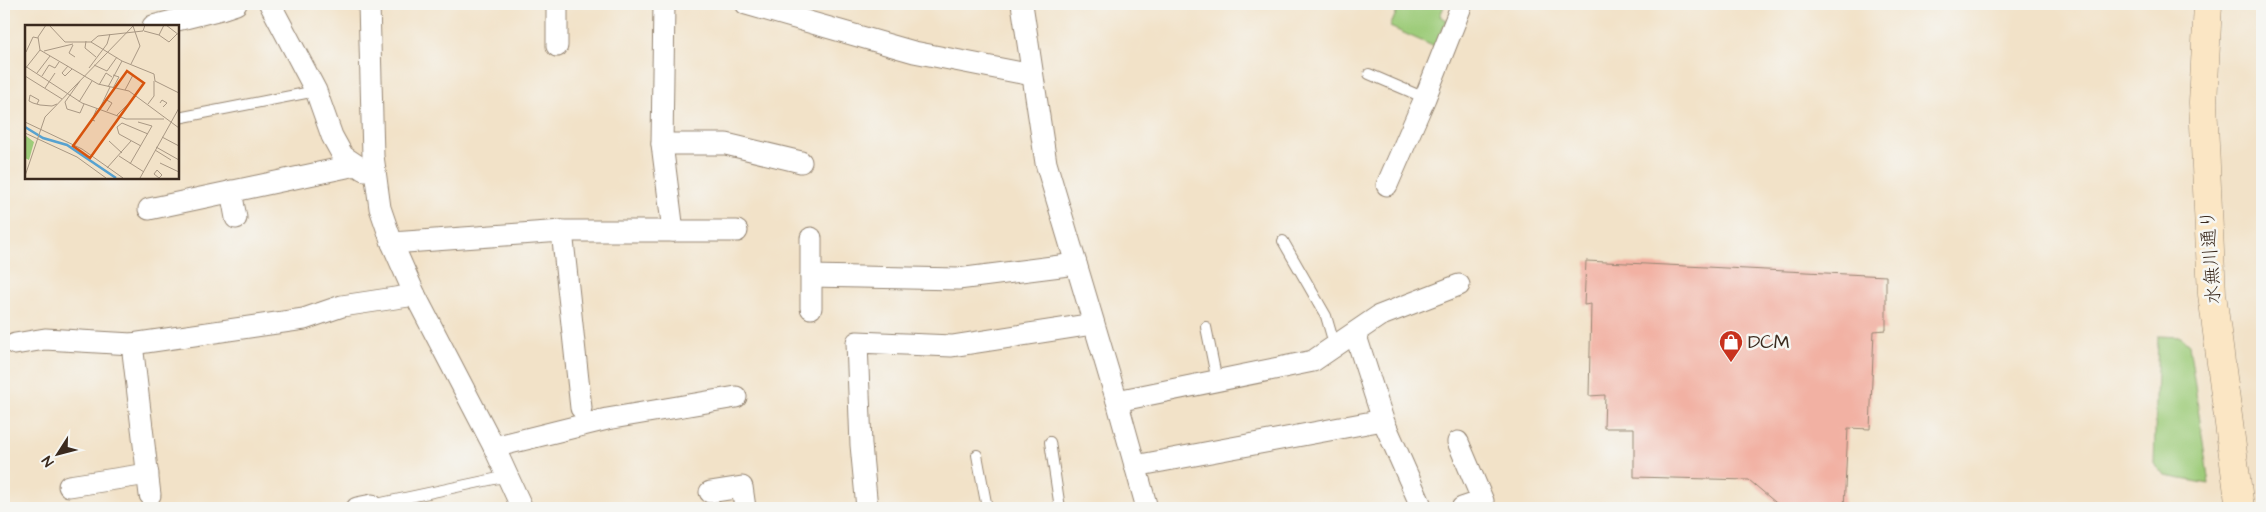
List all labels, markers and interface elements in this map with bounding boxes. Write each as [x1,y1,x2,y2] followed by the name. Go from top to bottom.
[25,25,179,179] inset map
[2194,209,2228,305] street label: 水無川通り
[1718,329,1744,363] shop icon: DCM
[1748,329,1790,356] place label: DCM
[32,430,82,480] north arrow
[37,451,59,470] text: N

